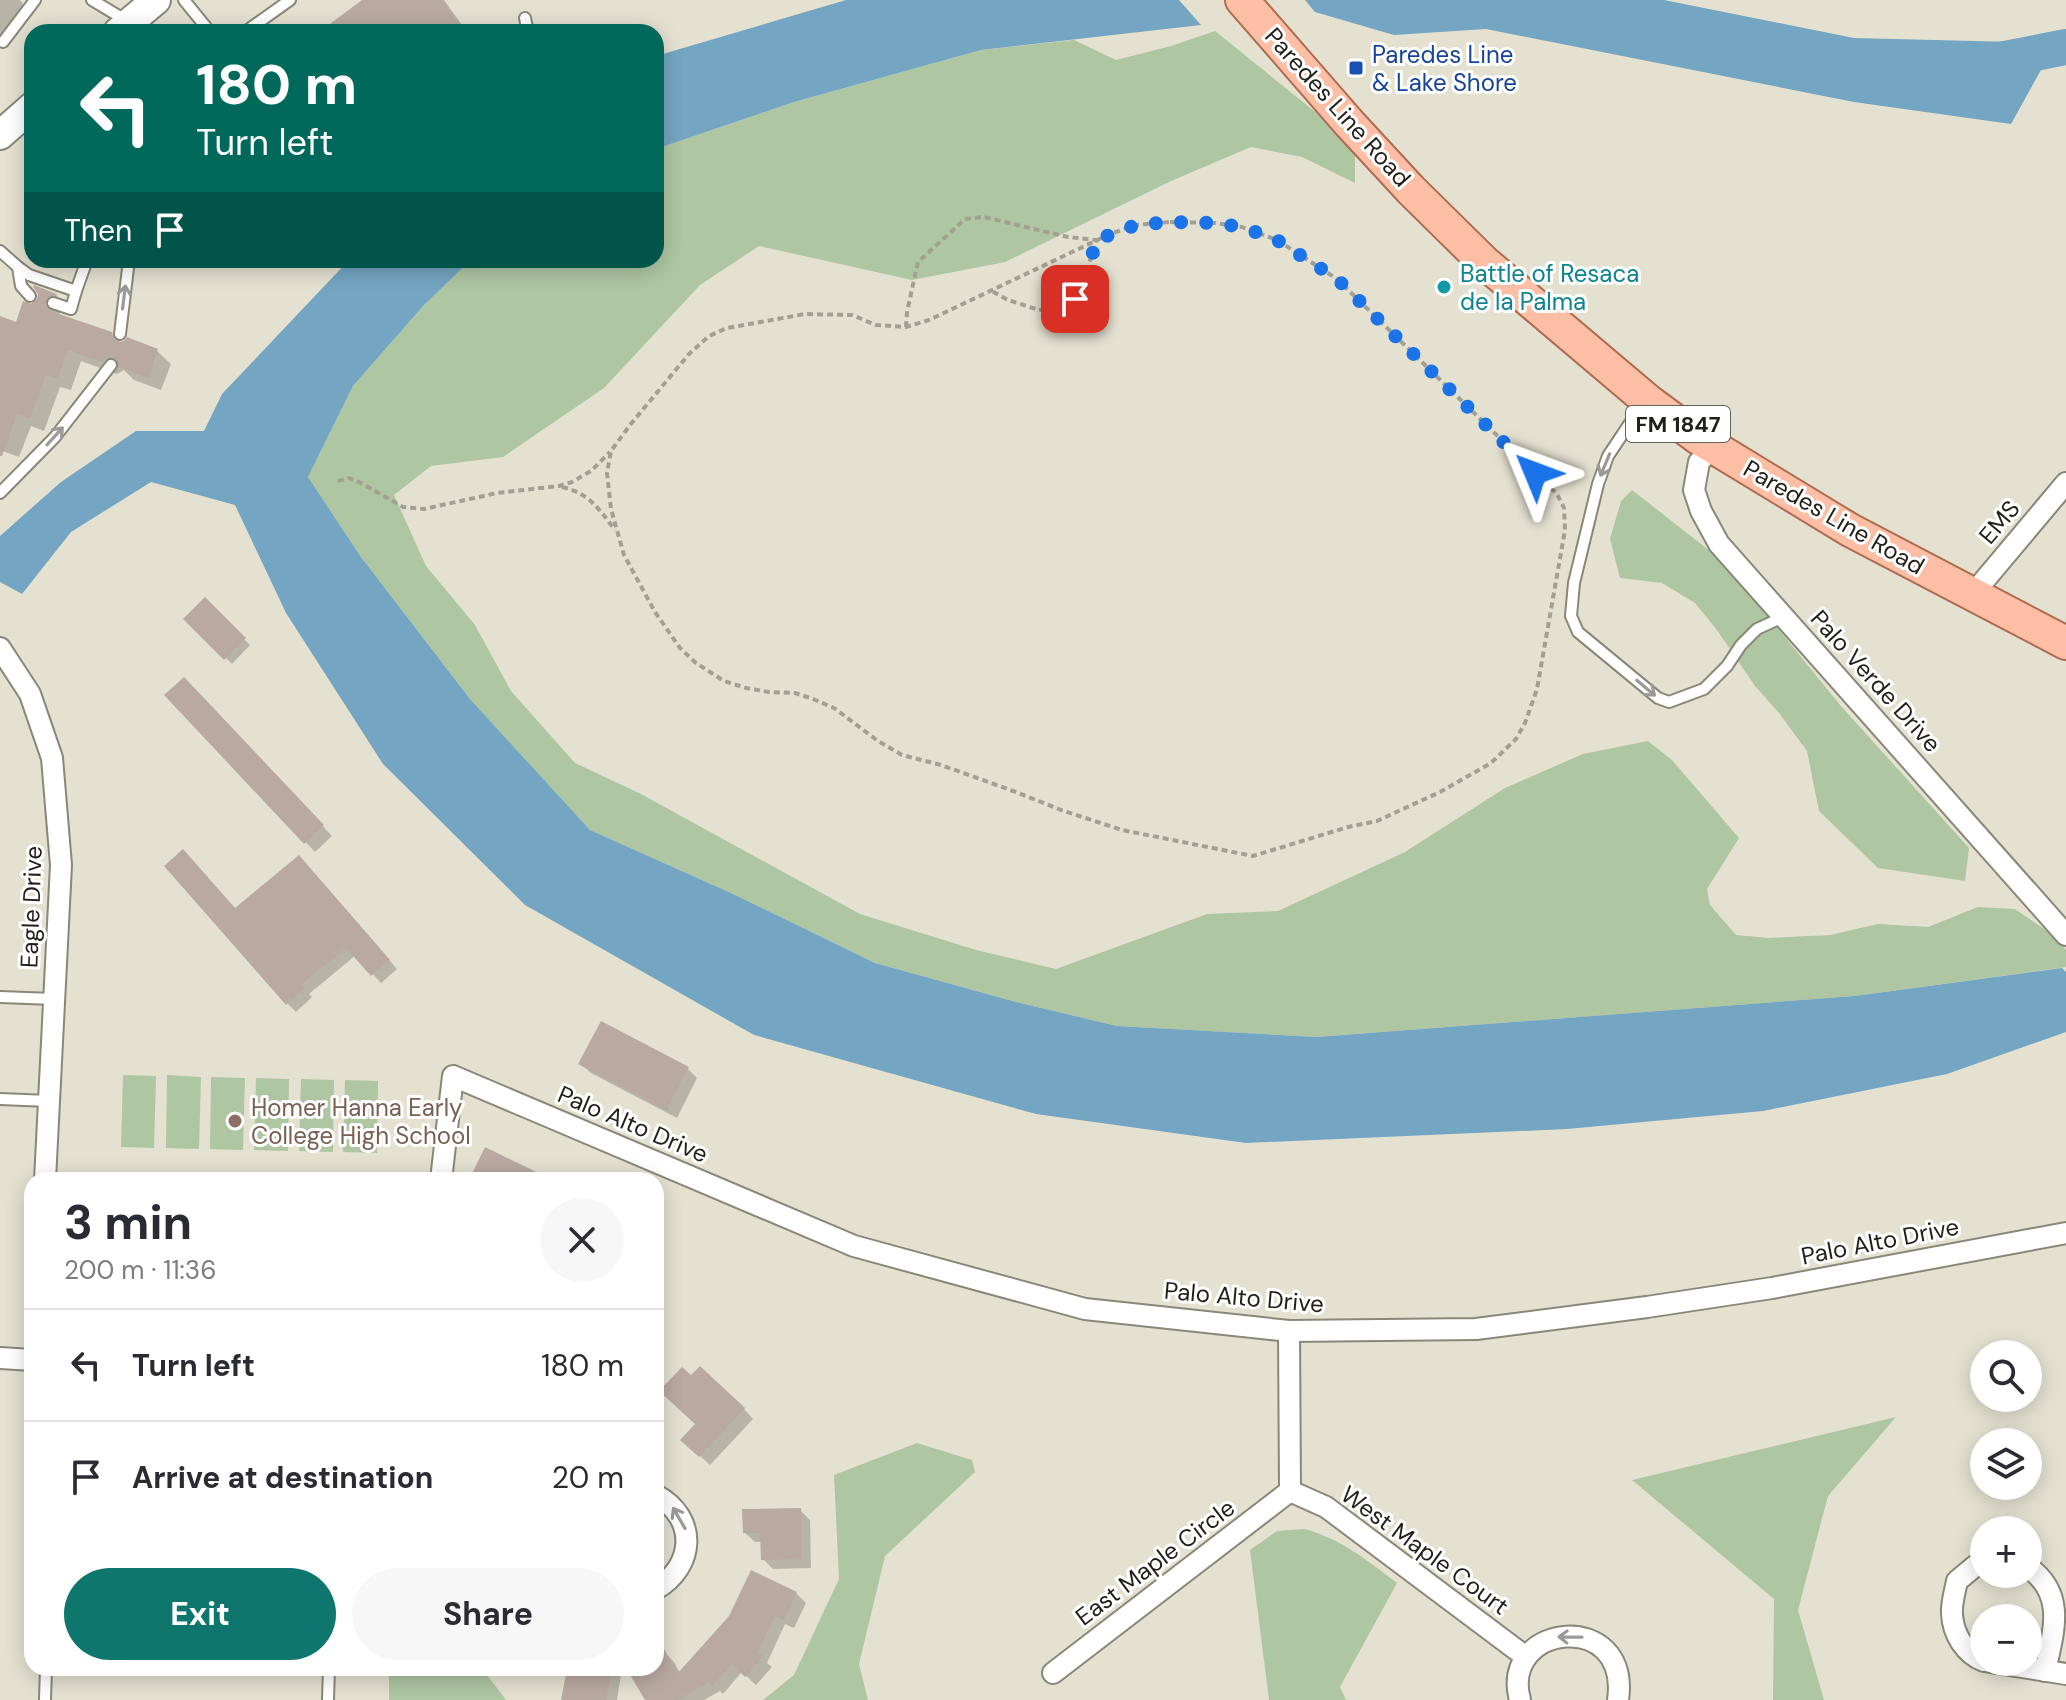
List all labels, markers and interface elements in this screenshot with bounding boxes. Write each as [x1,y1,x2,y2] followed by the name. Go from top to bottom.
[1258,21,1418,193] street label: Paredes Line Road
[1372,39,1517,98] place label: Paredes Line & Lake Shore
[196,48,357,121] text: 180 m
[64,56,168,160] icon: left
[1347,59,1365,77] marker: Paredes Line & Lake Shore
[196,119,333,166] text: Turn left
[148,208,192,252] icon: arrive
[64,211,132,250] text: Then
[1460,258,1639,317] place label: Battle of Resaca de la Palma
[1041,265,1109,333] pin
[1053,277,1097,321] icon: arrive
[1435,278,1453,296] marker: Battle of Resaca de la Palma
[117,284,132,311] one-way arrow
[1626,406,1730,442] road number: FM 1847
[46,426,64,446] one-way arrow
[1493,431,1577,515] position arrow
[1597,453,1612,477] one-way arrow
[1738,453,1930,581] street label: Paredes Line Road
[1972,494,2026,550] street label: EMS
[1804,603,1948,759] street label: Palo Verde Drive
[1635,679,1655,697] one-way arrow
[13,845,49,969] street label: Eagle Drive
[553,1078,713,1170] street label: Palo Alto Drive
[251,1092,471,1151] place label: Homer Hanna Early College High School
[226,1112,244,1130] marker: Homer Hanna Early College High School
[64,1191,192,1254] text: 3 min
[540,1198,624,1282] button: close
[1798,1211,1962,1271] street label: Palo Alto Drive
[64,1253,217,1287] text: 200 m · 11:36
[1163,1275,1325,1319] street label: Palo Alto Drive
[1970,1340,2042,1676] map controls
[1970,1340,2042,1412] button: search
[64,1343,108,1387] icon: left
[132,1346,255,1385] text: Turn left
[541,1346,624,1385] text: 180 m
[1970,1428,2042,1500] button: layers
[64,1455,108,1499] icon: arrive
[132,1458,433,1497] text: Arrive at destination
[552,1458,624,1497] text: 20 m
[1335,1479,1515,1621] street label: West Maple Court
[1069,1492,1241,1632] street label: East Maple Circle
[671,1507,687,1530] one-way arrow
[1970,1516,2042,1588] button: +
[64,1568,336,1660] button: Exit
[352,1568,624,1660] button: Share
[1970,1604,2042,1676] button: −
[1558,1629,1584,1645] one-way arrow

